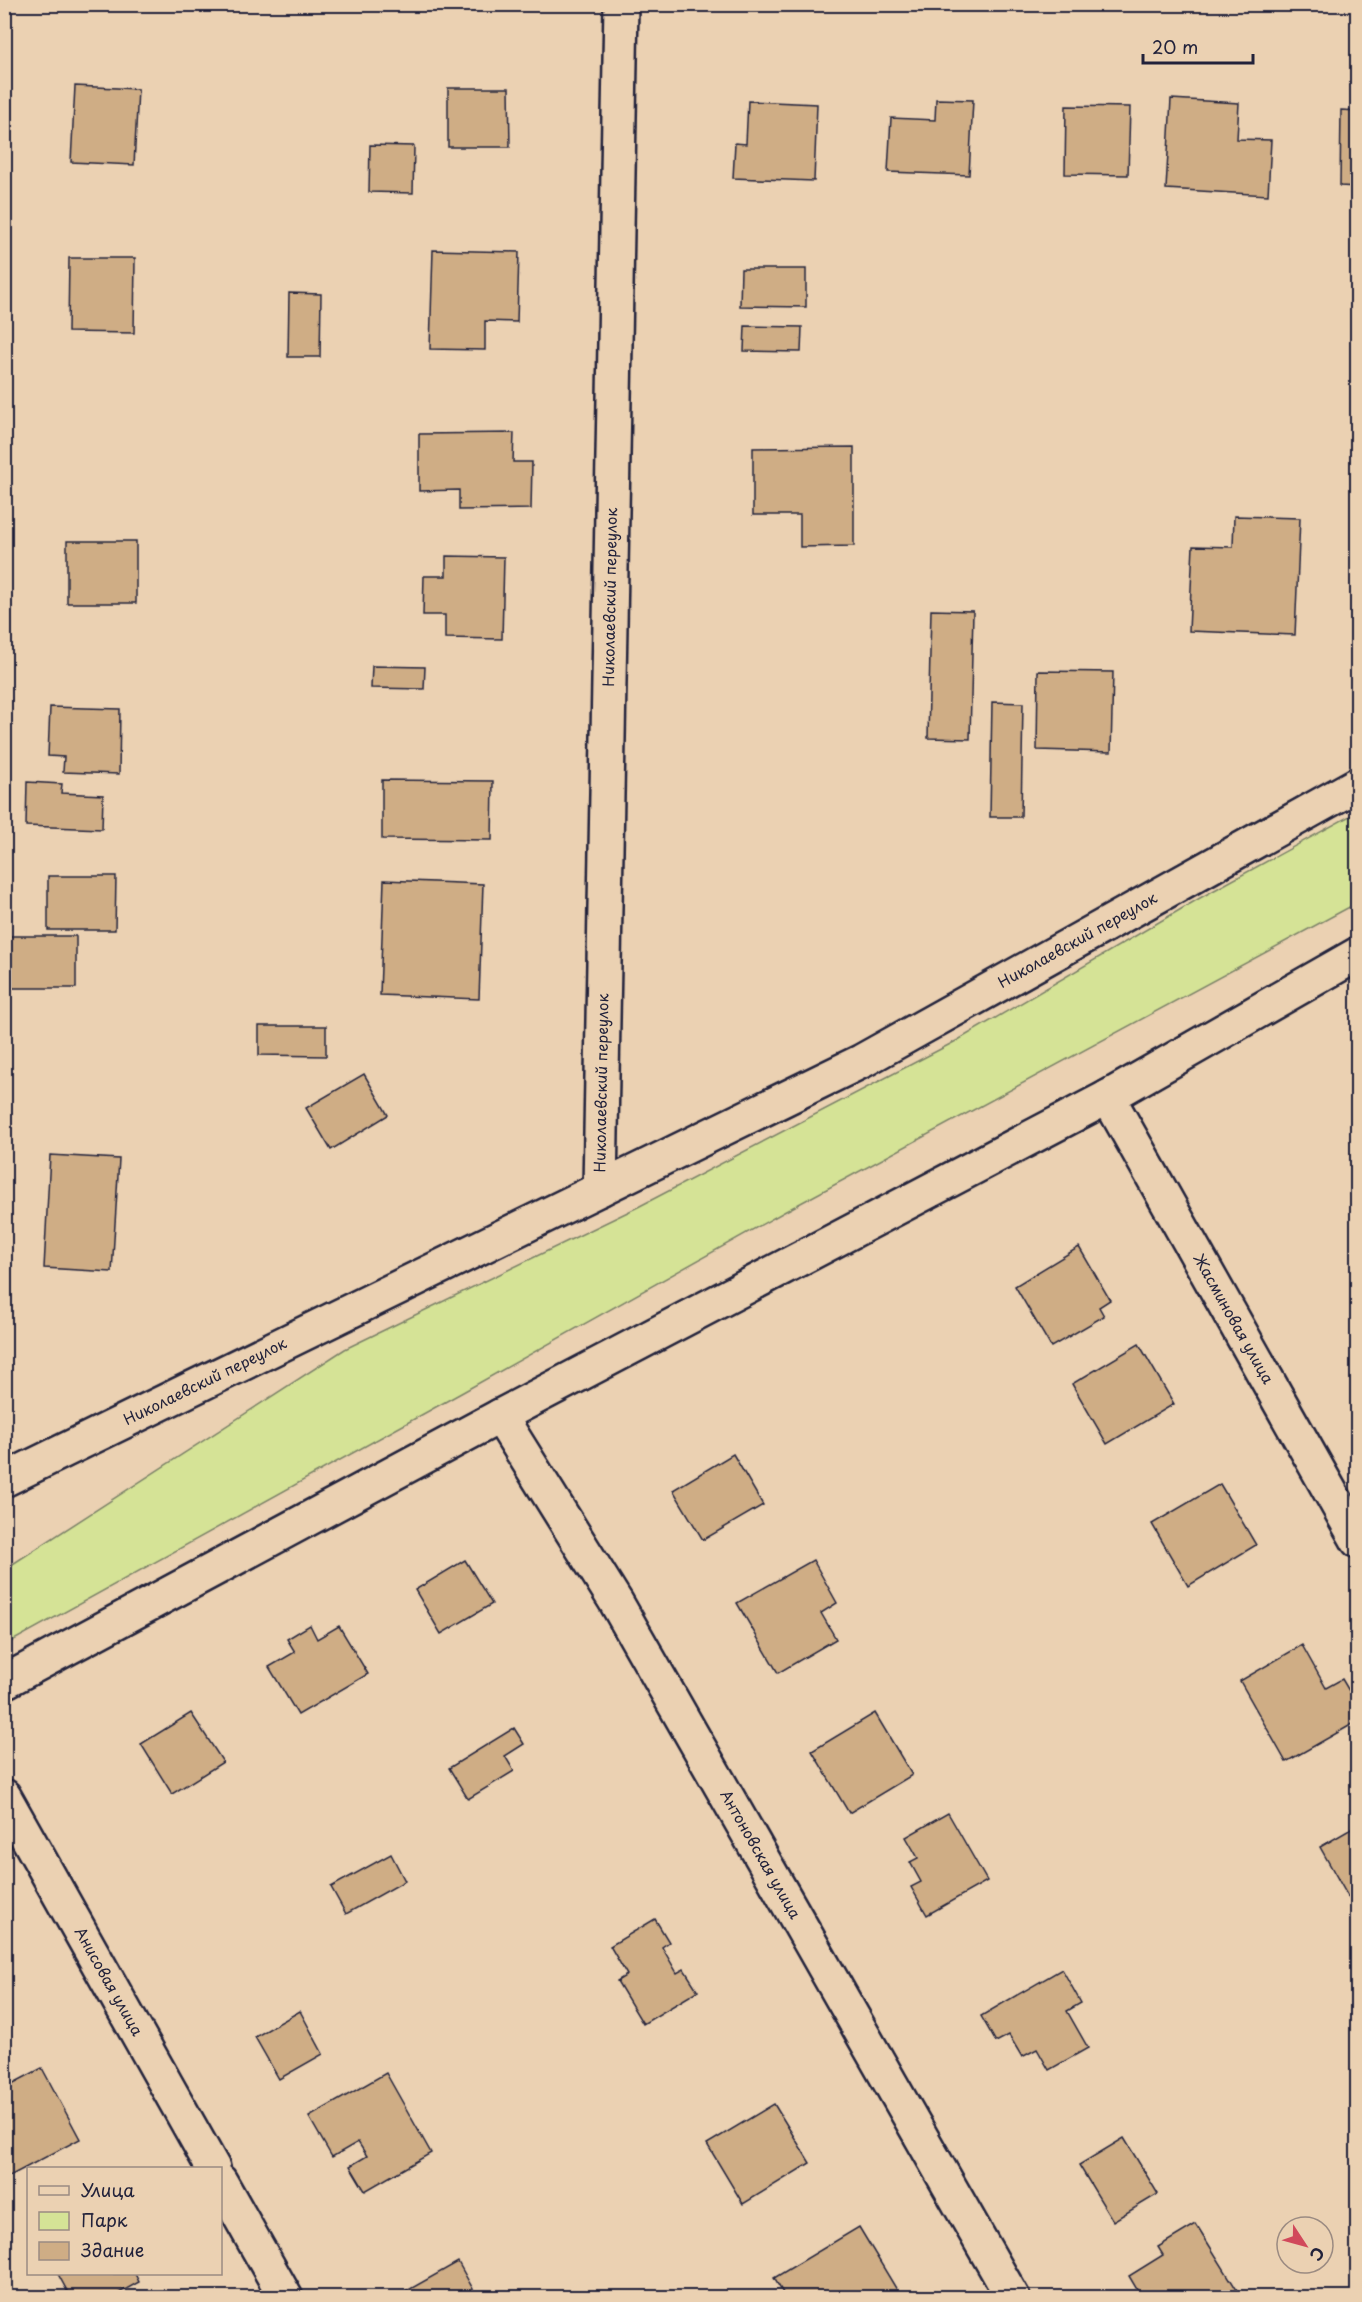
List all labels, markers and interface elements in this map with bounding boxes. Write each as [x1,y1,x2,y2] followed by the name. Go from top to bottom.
[1143,27,1252,65] scale bar
[1152,33,1198,60] text: 20 m
[596,507,622,687] street label: Николаевский переулок
[993,885,1161,993] street label: Николаевский переулок
[587,993,613,1173] street label: Николаевский переулок
[1188,1248,1281,1388] street label: Жасминовая улица
[119,1331,290,1430] street label: Николаевский переулок
[715,1785,808,1923] street label: Антоновская улица
[70,1922,150,2040] street label: Анисовая улица
[27,2167,222,2275] legend
[81,2176,135,2203] text: Улица
[81,2206,128,2233] text: Парк
[1275,2215,1335,2275] north arrow
[81,2236,144,2263] text: Здание
[1305,2242,1331,2266] text: С

